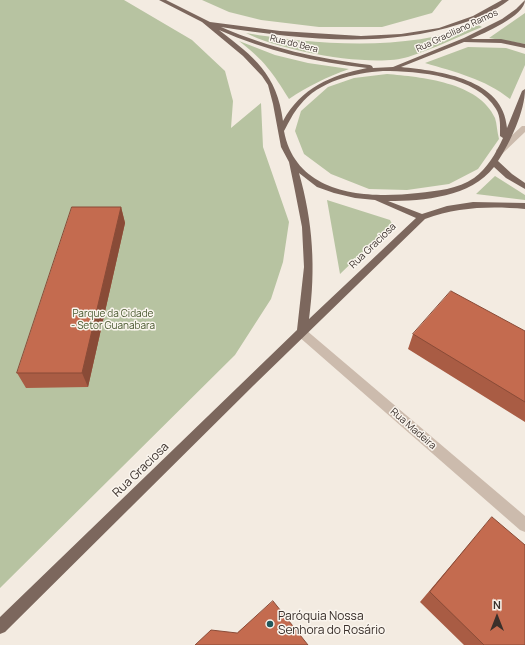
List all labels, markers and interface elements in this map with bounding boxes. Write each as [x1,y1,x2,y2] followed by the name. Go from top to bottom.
[414,7,500,55] street label: Rua Graciliano Ramos
[269,33,319,55] street label: Rua do Bera
[347,221,399,271] street label: Rua Graciosa
[71,308,155,332] park label: Parque da Cidade - Setor Guanabara
[388,406,438,452] street label: Rua Madeira
[110,440,172,500] street label: Rua Graciosa
[477,597,517,637] north arrow
[493,597,501,612] text: N
[278,610,385,638] place label: Paróquia Nossa Senhora do Rosário
[265,619,275,629] marker: Paróquia Nossa Senhora do Rosário

